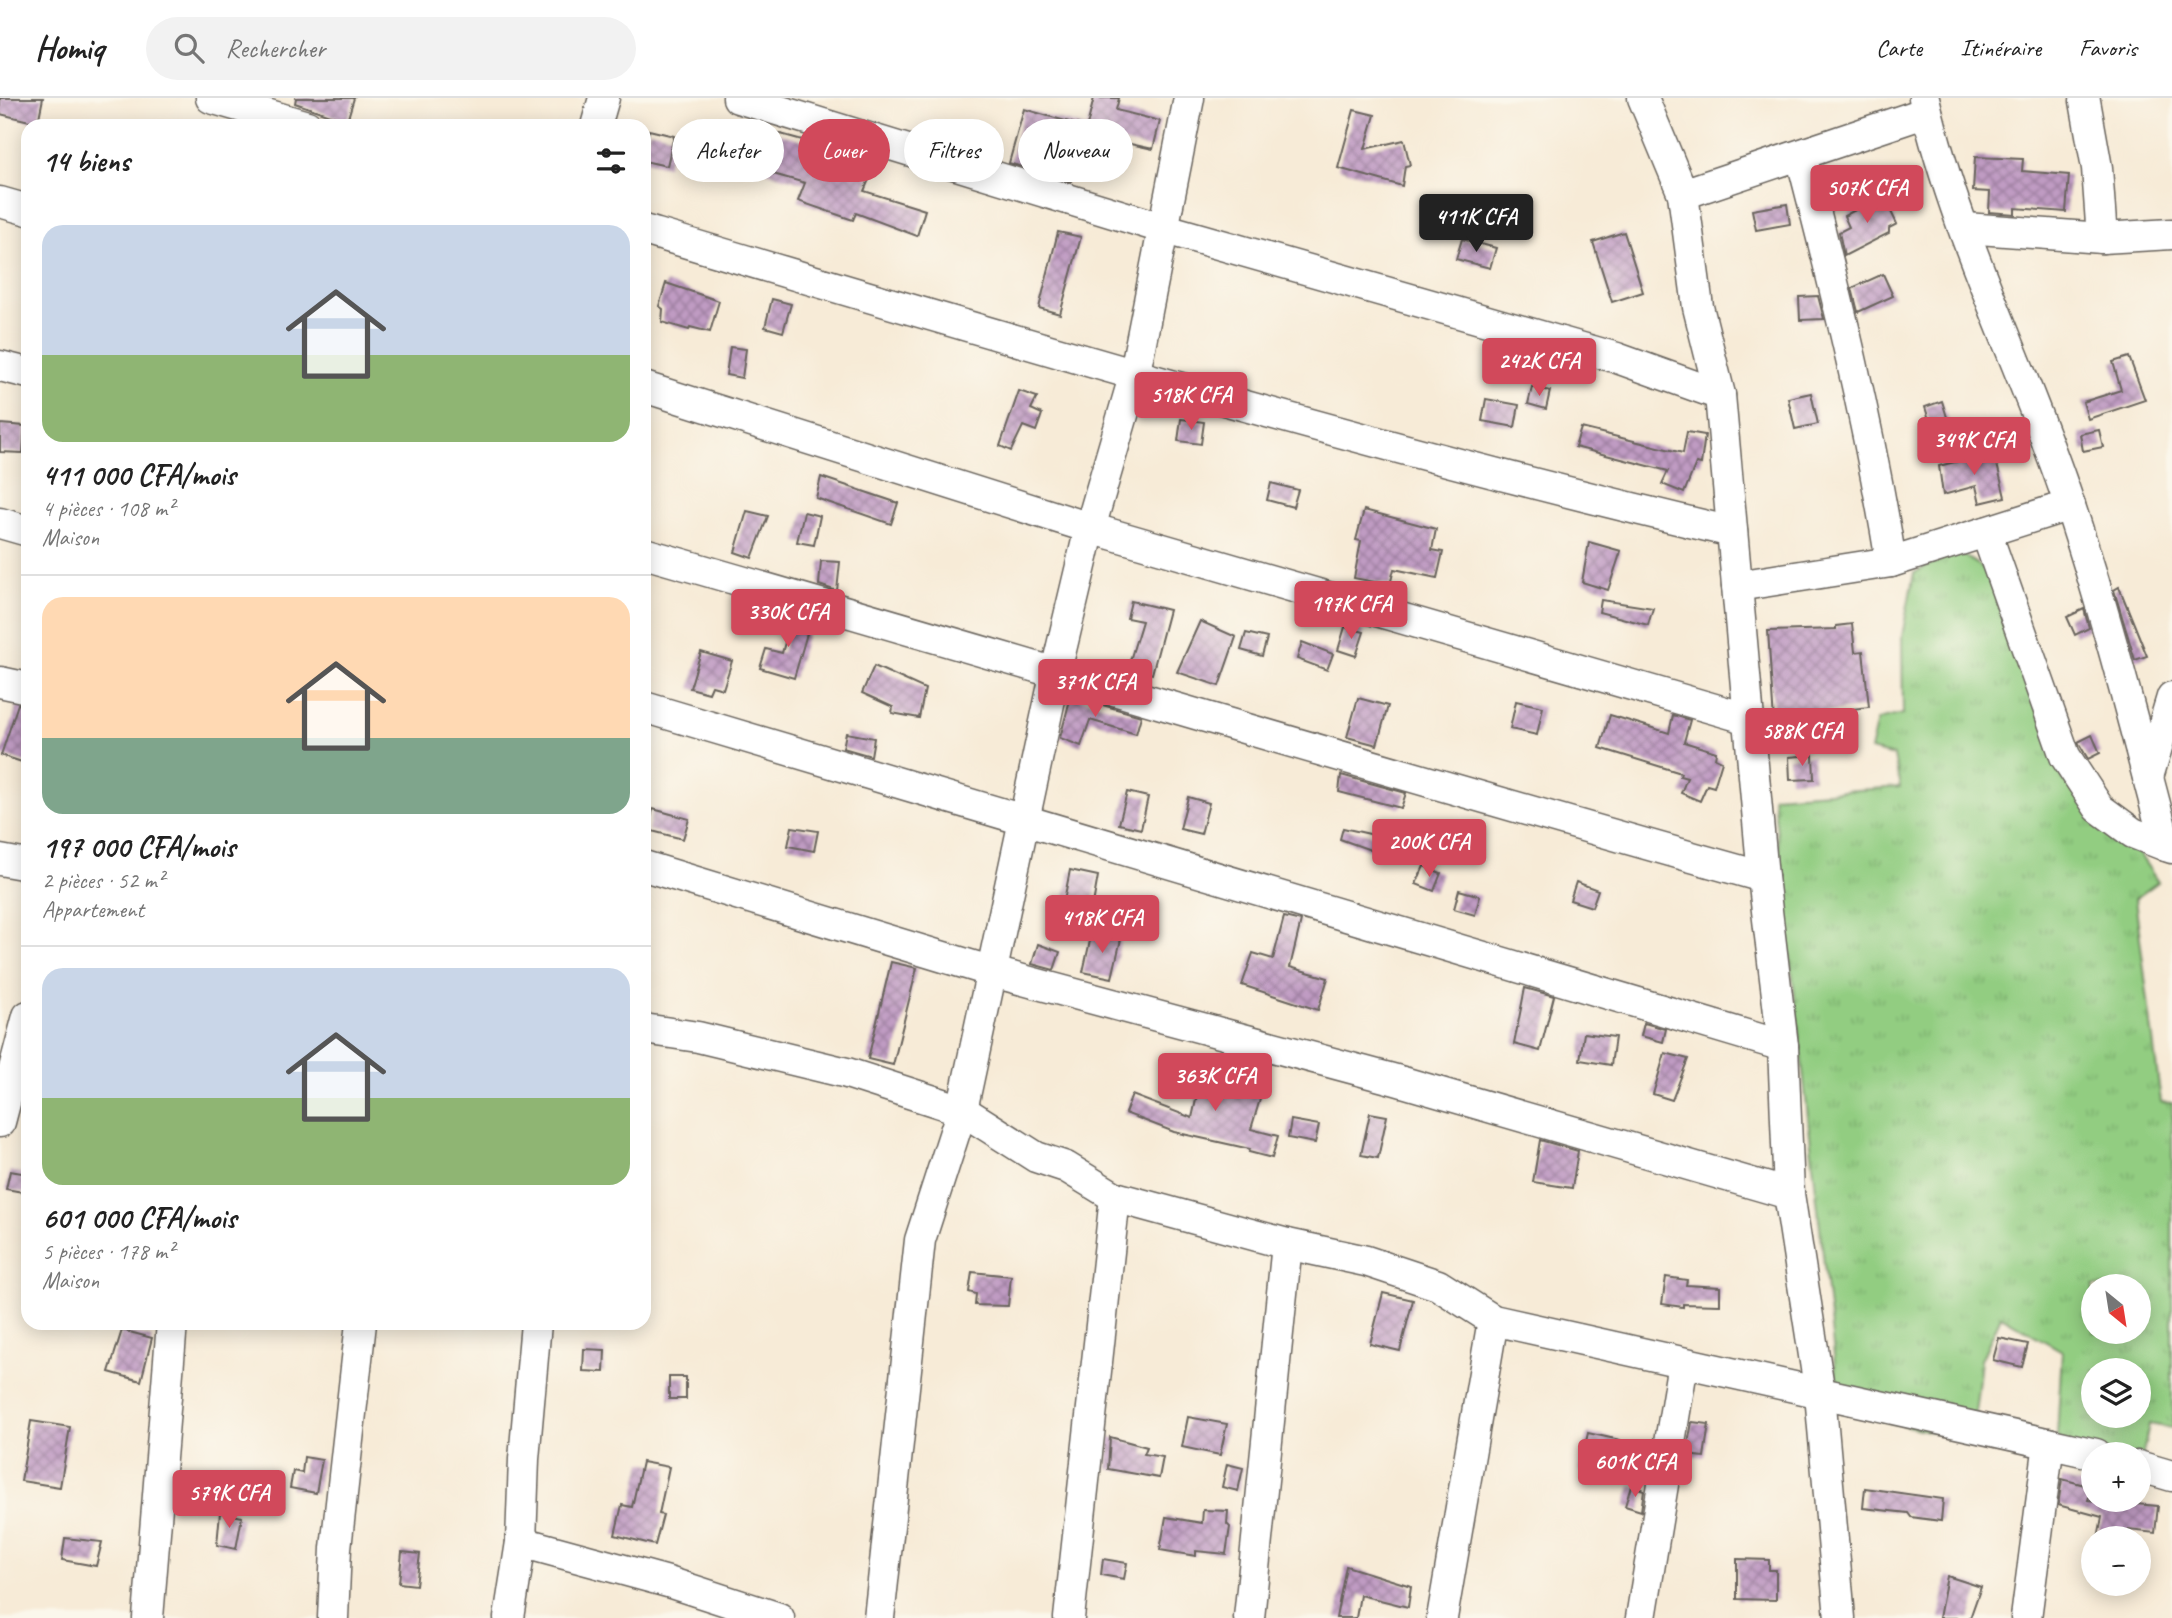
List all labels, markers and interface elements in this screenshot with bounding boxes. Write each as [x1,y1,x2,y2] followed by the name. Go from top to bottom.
[146,17,636,80] search box
[35,27,104,69] text: Homiq
[170,29,208,67] icon: search
[226,32,325,65] text: Rechercher
[1876,33,1922,63] text: Carte
[1960,33,2041,63] text: Itinéraire
[2079,33,2137,63] text: Favoris
[672,119,784,182] chip: Acheter
[798,119,890,182] chip: Louer
[904,119,1004,182] chip: Filtres
[1018,119,1133,182] chip: Nouveau
[42,142,130,180] text: 14 biens
[592,142,630,180] icon: filters
[1795,166,1939,225] pin: 507K CFA
[1826,173,1908,202] text: 507K CFA
[1404,194,1548,254] pin: 411K CFA
[1435,202,1517,231] text: 411K CFA
[273,271,399,397] icon: home
[1467,338,1611,398] pin: 242K CFA
[1498,346,1580,375] text: 242K CFA
[1119,372,1263,432] pin: 518K CFA
[1150,380,1232,409] text: 518K CFA
[1902,418,2046,477] pin: 349K CFA
[1933,425,2015,454] text: 349K CFA
[42,456,236,494] text: 411 000 CFA/mois
[42,494,174,523] text: 4 pièces · 108 m²
[42,523,99,552] text: Maison
[1279,582,1423,641] pin: 197K CFA
[716,589,860,649] pin: 330K CFA
[1310,589,1392,618] text: 197K CFA
[747,597,829,626] text: 330K CFA
[273,643,399,769] icon: home
[1023,660,1167,719] pin: 371K CFA
[1054,667,1136,696] text: 371K CFA
[1730,708,1874,768] pin: 588K CFA
[1761,716,1843,745] text: 588K CFA
[1357,820,1501,879] pin: 200K CFA
[1388,827,1470,856] text: 200K CFA
[42,828,235,866] text: 197 000 CFA/mois
[42,866,164,895] text: 2 pièces · 52 m²
[42,895,144,924] text: Appartement
[1030,896,1174,955] pin: 418K CFA
[1061,903,1143,932] text: 418K CFA
[273,1014,399,1140] icon: home
[1143,1054,1287,1113] pin: 363K CFA
[1174,1061,1256,1090] text: 363K CFA
[42,1199,236,1237] text: 601 000 CFA/mois
[42,1237,174,1266] text: 5 pièces · 178 m²
[42,1266,99,1295] text: Maison
[2081,1274,2151,1344] north arrow
[2081,1274,2151,1596] map controls
[2081,1358,2151,1428] button: layers
[1563,1440,1707,1499] pin: 601K CFA
[2081,1442,2151,1512] button: +
[1594,1447,1676,1476] text: 601K CFA
[157,1470,301,1530] pin: 579K CFA
[189,1478,269,1507] text: 579K CFA
[2081,1526,2151,1596] button: −

